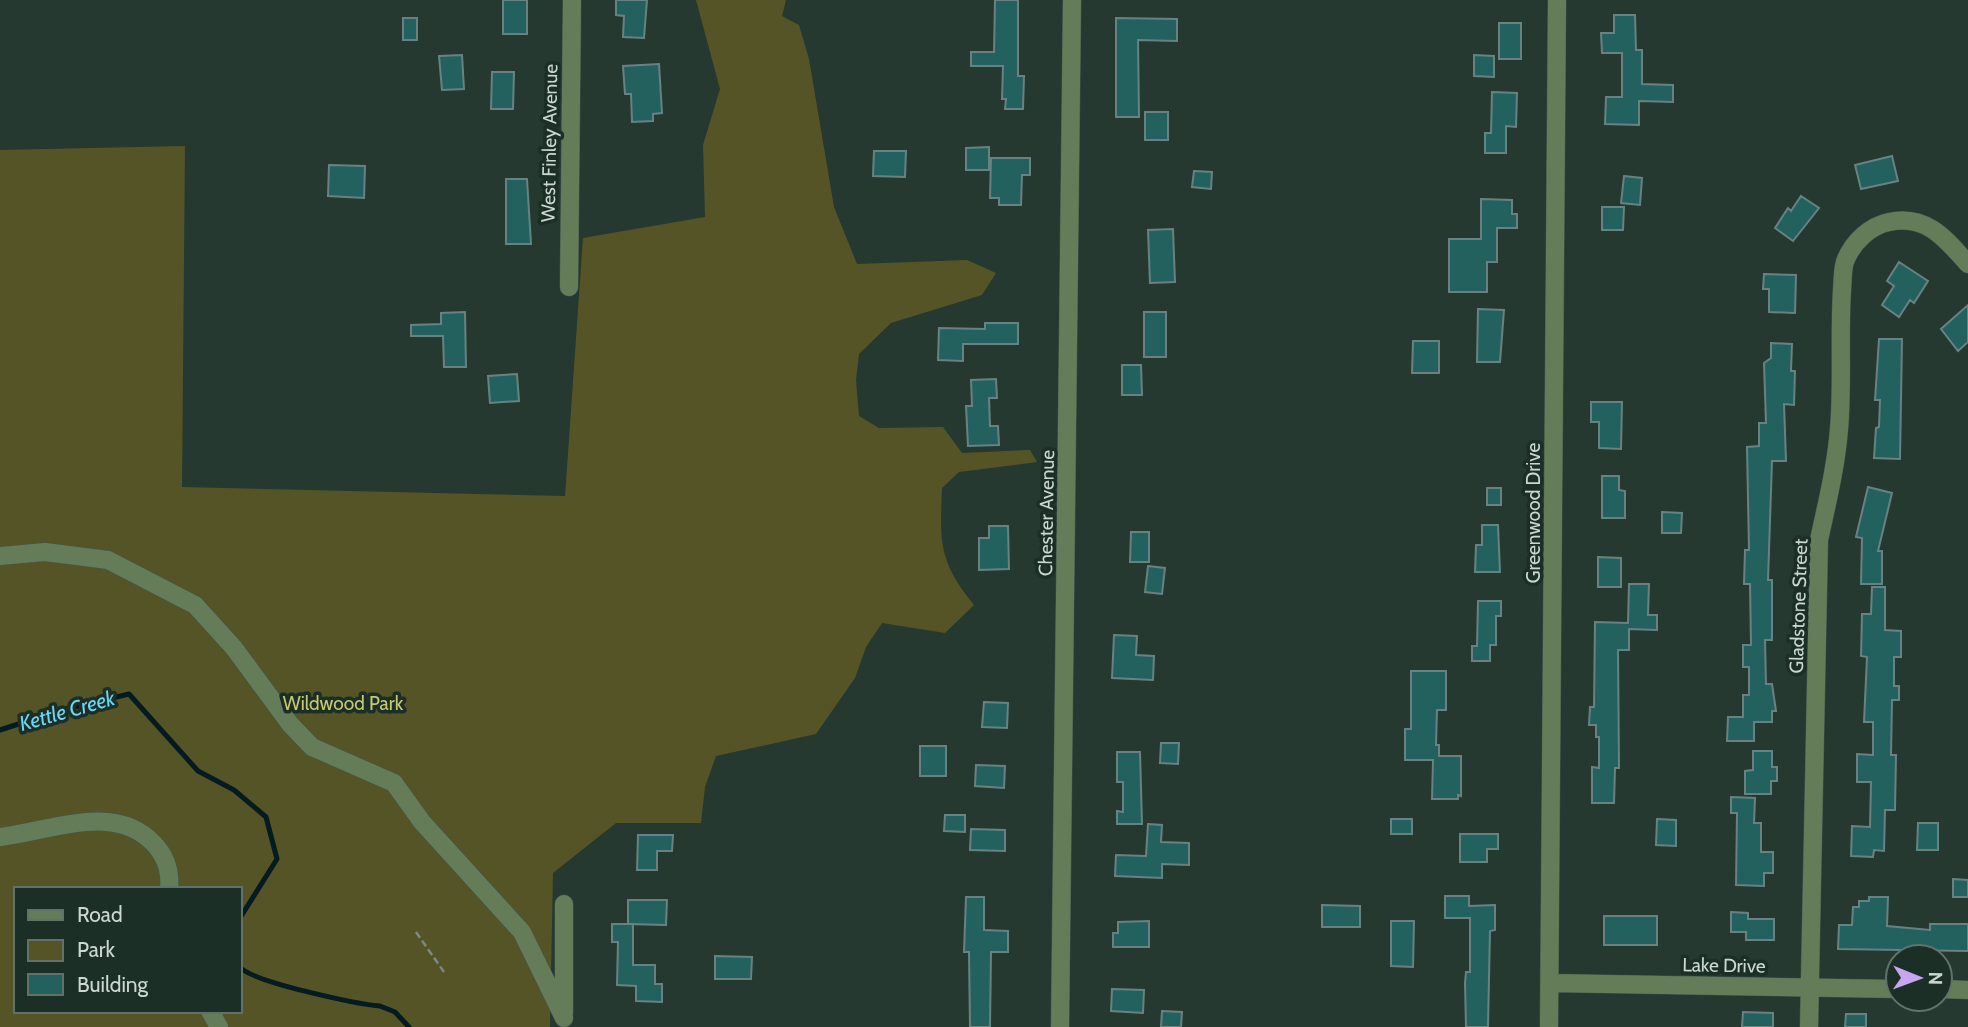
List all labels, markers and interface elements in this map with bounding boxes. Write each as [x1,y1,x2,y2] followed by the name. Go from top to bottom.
[537,64,562,222] street label: West Finley Avenue
[1522,443,1545,583] street label: Greenwood Drive
[1034,449,1059,576] street label: Chester Avenue
[1785,538,1812,674] street label: Gladstone Street
[16,685,118,736] water label: Kettle Creek
[283,692,404,715] park label: Wildwood Park
[14,887,242,1013] legend
[77,902,123,927] text: Road
[77,937,115,962] text: Park
[1884,943,1954,1013] north arrow
[1682,953,1766,978] street label: Lake Drive
[1924,971,1947,985] text: N
[77,972,149,997] text: Building

